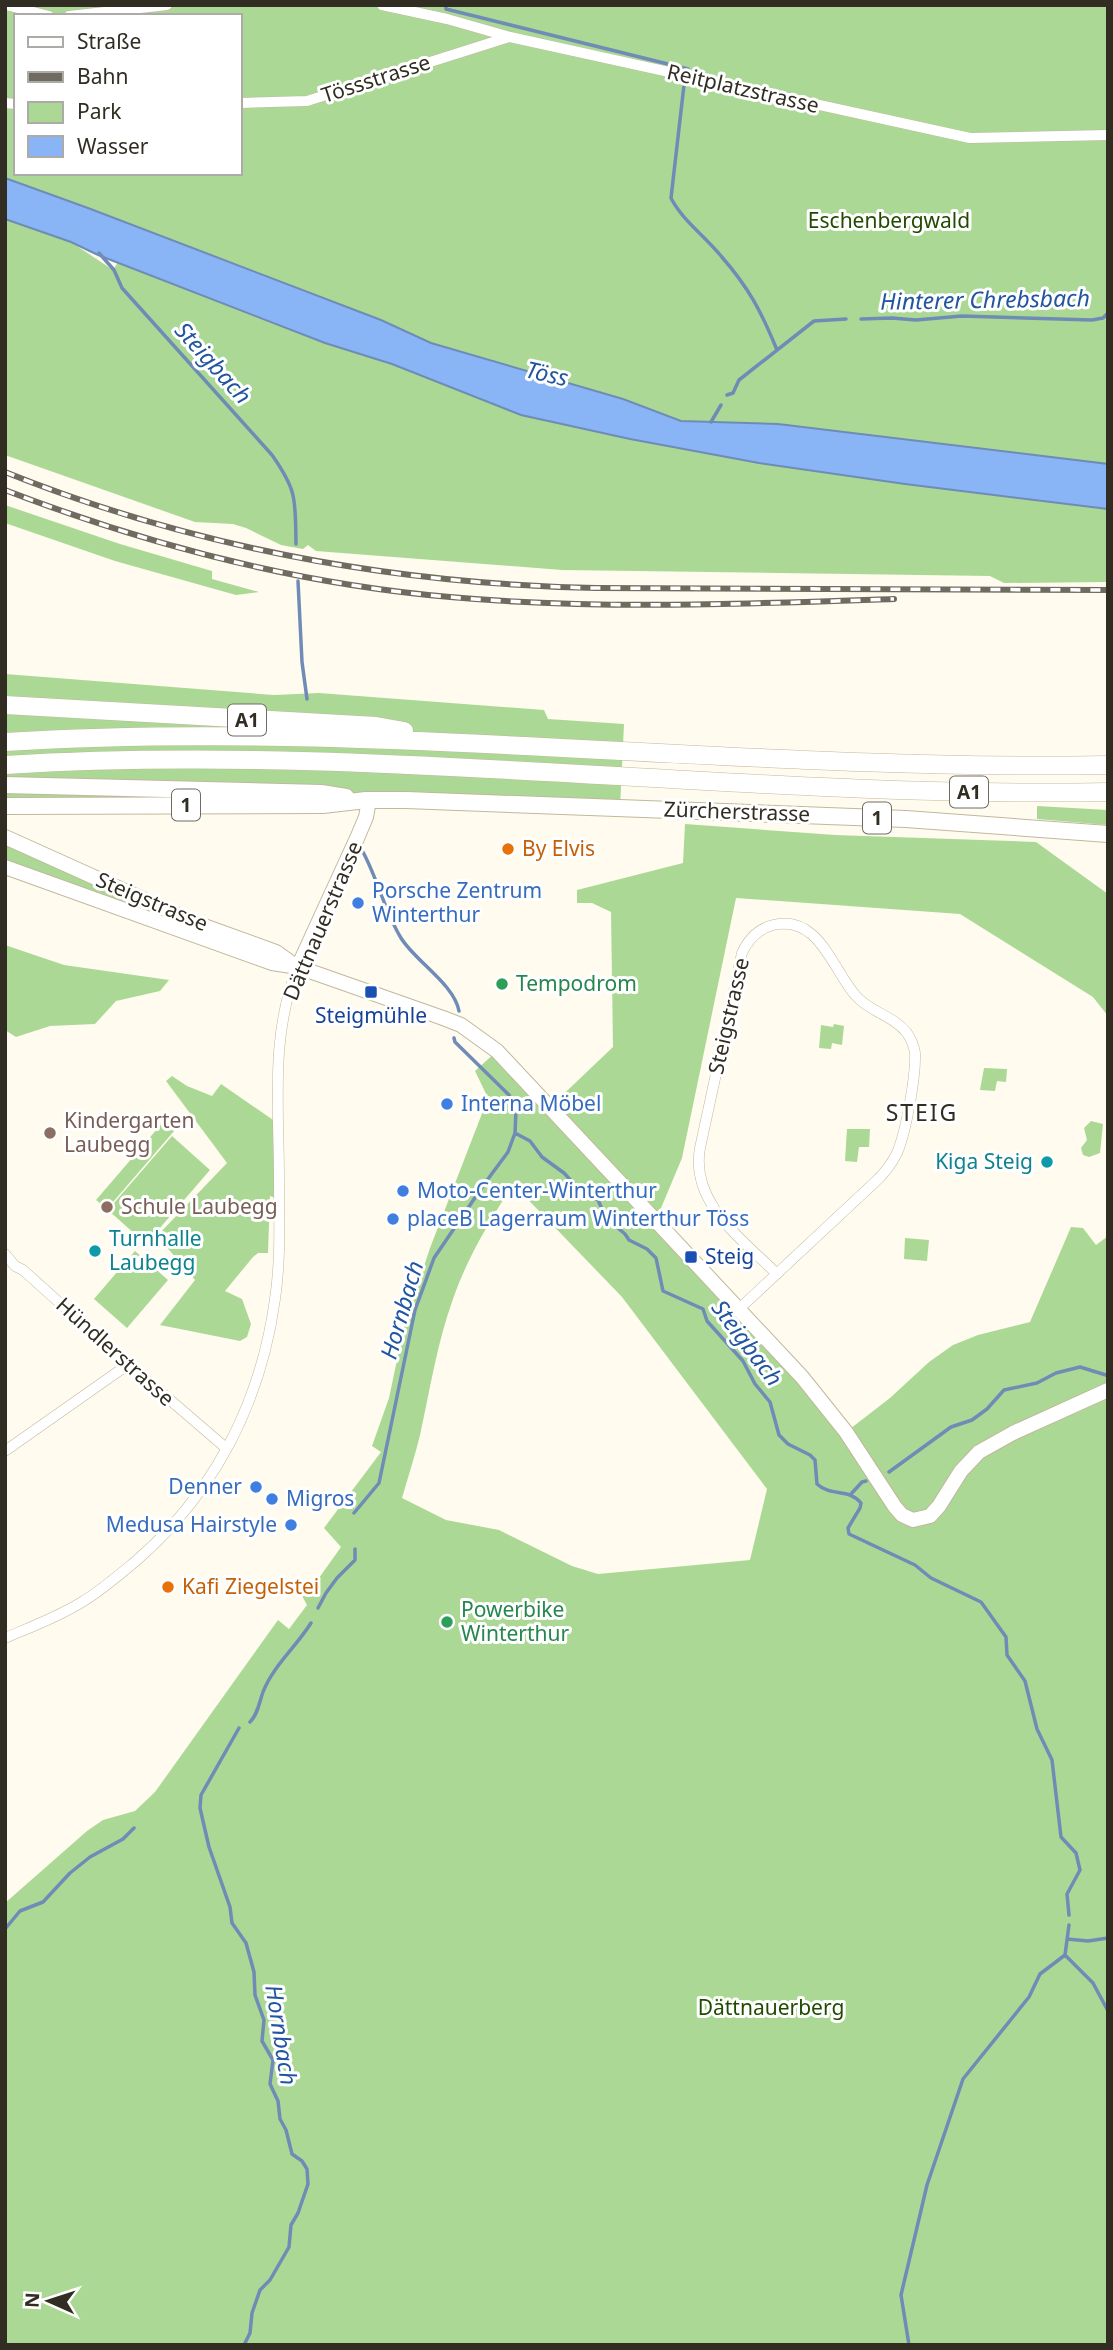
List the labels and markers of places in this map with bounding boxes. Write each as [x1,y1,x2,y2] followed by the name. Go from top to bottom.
[522,834,595,862] place label: By Elvis
[500,841,516,857] marker: By Elvis
[372,876,542,928] place label: Porsche Zentrum Winterthur
[350,895,366,911] marker: Porsche Zentrum Winterthur
[516,969,637,997] place label: Tempodrom
[494,976,510,992] marker: Tempodrom
[363,984,379,1000] marker: Steigmühle
[315,1001,427,1029] place label: Steigmühle
[461,1089,601,1117] place label: Interna Möbel
[439,1096,455,1112] marker: Interna Möbel
[64,1106,194,1158] place label: Kindergarten Laubegg
[42,1125,58,1141] marker: Kindergarten Laubegg
[935,1147,1033,1175] place label: Kiga Steig
[1039,1154,1055,1170] marker: Kiga Steig
[417,1176,657,1204] place label: Moto-Center-Winterthur
[395,1183,411,1199] marker: Moto-Center-Winterthur
[121,1192,278,1220] place label: Schule Laubegg
[99,1199,115,1215] marker: Schule Laubegg
[407,1204,749,1232] place label: placeB Lagerraum Winterthur Töss
[385,1211,401,1227] marker: placeB Lagerraum Winterthur Töss
[109,1224,202,1276] place label: Turnhalle Laubegg
[705,1242,754,1270] place label: Steig
[87,1243,103,1259] marker: Turnhalle Laubegg
[683,1249,699,1265] marker: Steig
[168,1472,242,1500] place label: Denner
[248,1479,264,1495] marker: Denner
[286,1484,354,1512] place label: Migros
[264,1491,280,1507] marker: Migros
[106,1510,277,1538] place label: Medusa Hairstyle
[283,1517,299,1533] marker: Medusa Hairstyle
[182,1572,319,1600] place label: Kafi Ziegelstei
[160,1579,176,1595] marker: Kafi Ziegelstei
[461,1595,570,1647] place label: Powerbike Winterthur
[439,1614,455,1630] marker: Powerbike Winterthur

